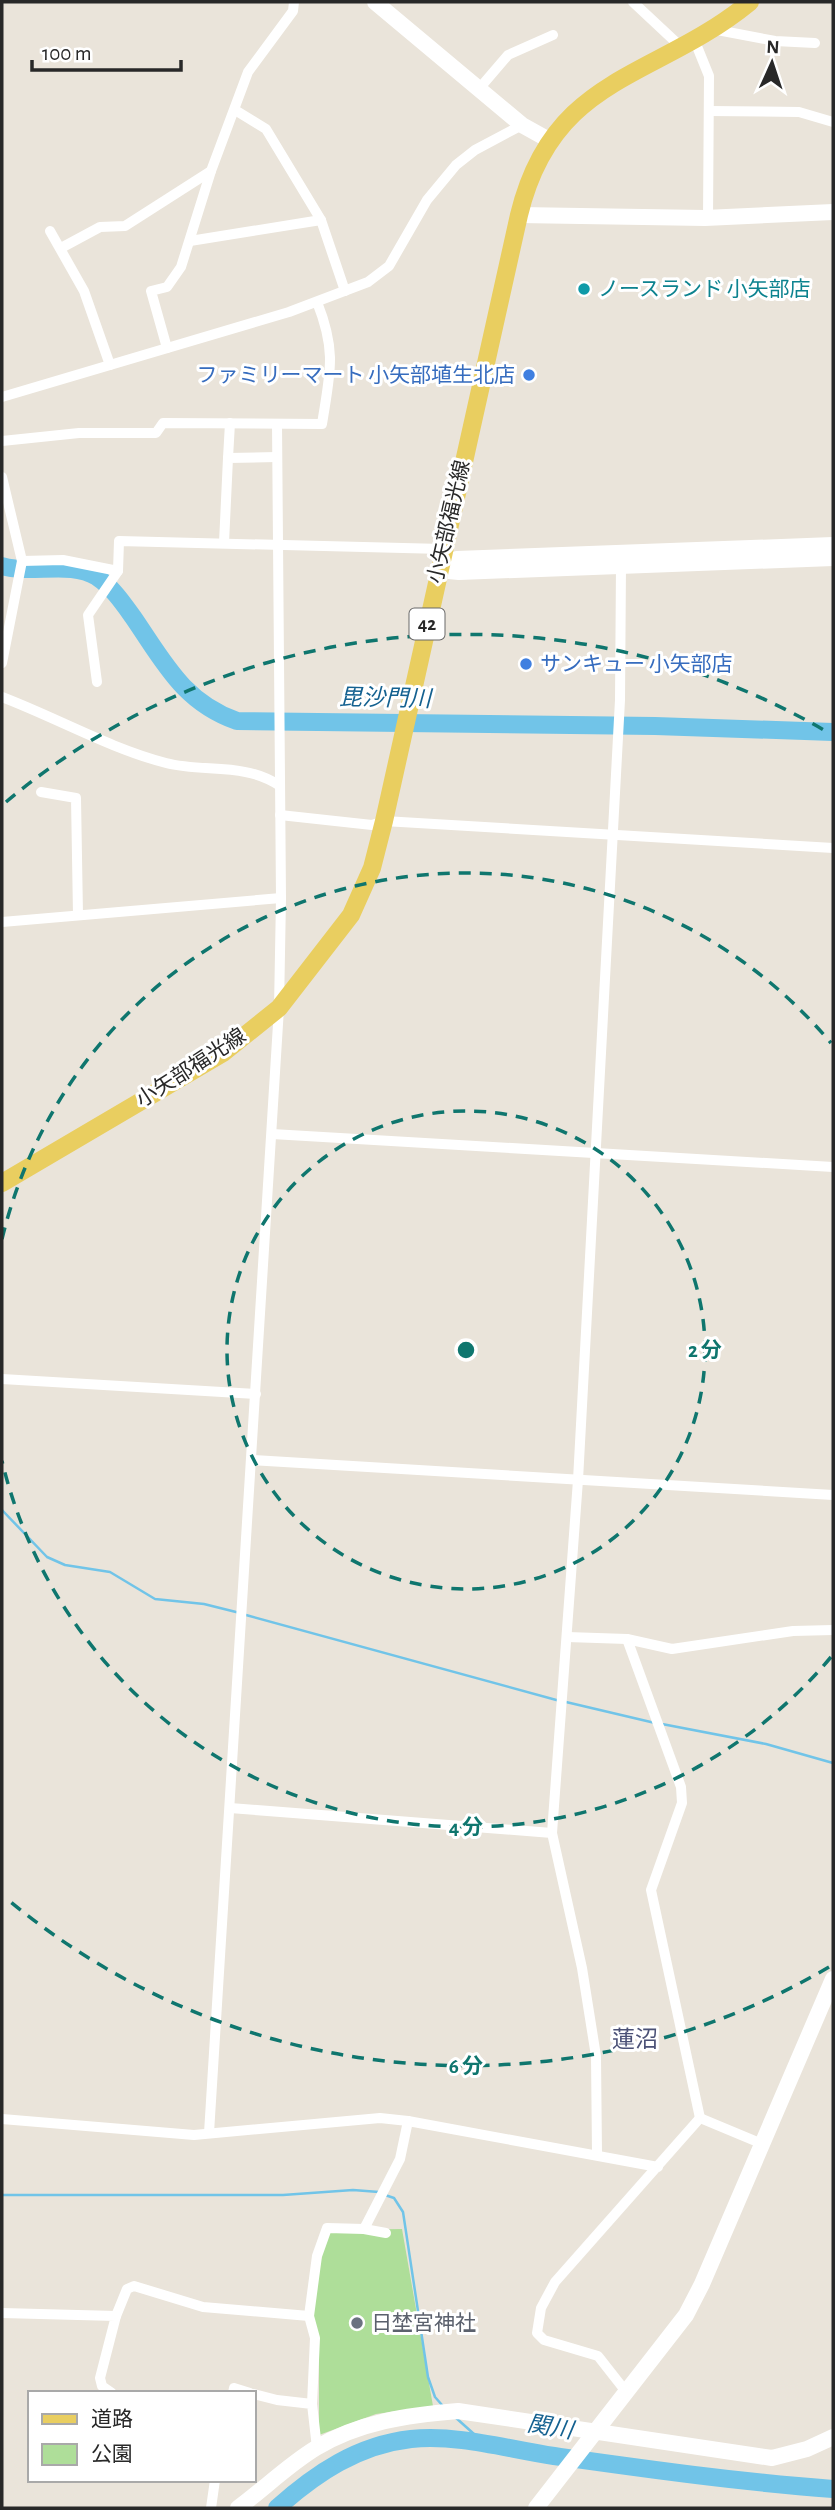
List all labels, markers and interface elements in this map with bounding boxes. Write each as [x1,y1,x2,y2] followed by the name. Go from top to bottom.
[32,28,180,72] scale bar
[737,28,807,98] north arrow
[766,38,780,57] text: N
[42,43,92,64] text: 100 m
[598,278,810,300] place label: ノースランド 小矢部店
[576,281,592,297] marker: ノースランド 小矢部店
[197,364,515,386] place label: ファミリーマート 小矢部埴生北店
[521,367,537,383] marker: ファミリーマート 小矢部埴生北店
[424,458,473,586] street label: 小矢部福光線
[410,608,444,639] road number: 42
[540,653,732,675] place label: サンキュー 小矢部店
[518,656,534,672] marker: サンキュー 小矢部店
[339,685,434,711] water label: 毘沙門川
[132,1024,250,1111] street label: 小矢部福光線
[454,1338,478,1362] centre of rings
[688,1339,722,1361] text: 2 分
[449,1816,483,1838] text: 4 分
[612,2027,658,2052] district label: 蓮沼
[449,2055,483,2077] text: 6 分
[371,2312,476,2334] place label: 日埜宮神社
[349,2315,365,2331] marker: 日埜宮神社
[28,2391,256,2482] legend
[91,2408,133,2430] text: 道路
[525,2412,578,2443] water label: 関川
[91,2444,133,2465] text: 公園

